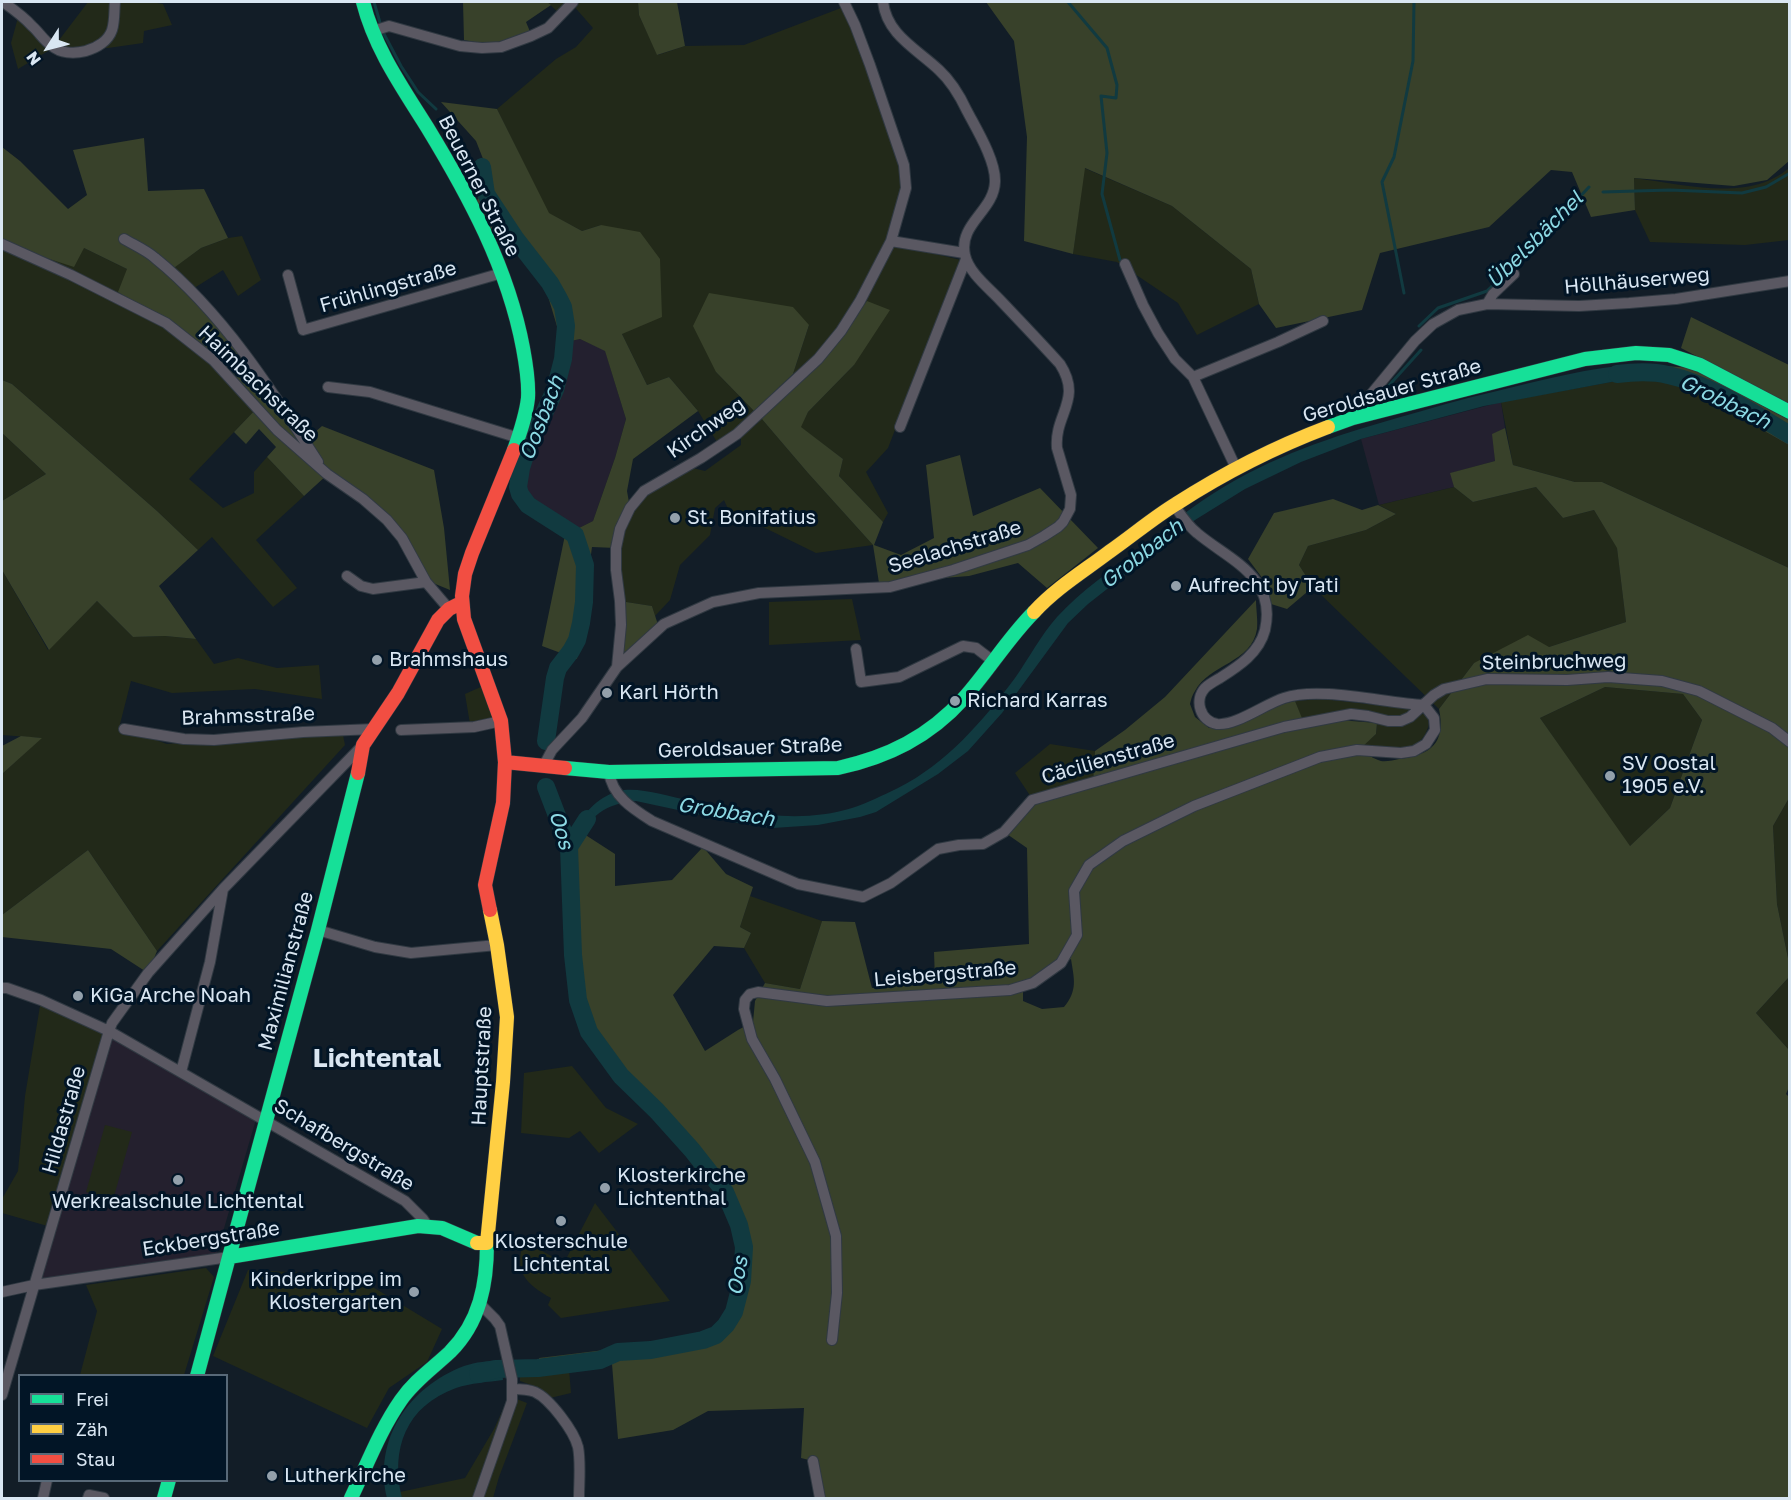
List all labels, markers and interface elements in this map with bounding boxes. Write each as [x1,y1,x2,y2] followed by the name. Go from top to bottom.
[18,18,78,78] north arrow
[22,48,45,69] text: N
[433,111,525,261] street label: Beuerner Straße
[1481,186,1589,294] water label: Übelsbächel
[317,256,459,318] street label: Frühlingstraße
[1563,263,1711,299] street label: Höllhäuserweg
[193,321,323,447] street label: Haimbachstraße
[1300,354,1484,428] street label: Geroldsauer Straße
[1676,369,1774,435] water label: Grobbach
[514,372,570,464] water label: Oosbach
[662,392,750,464] street label: Kirchweg
[687,506,816,530] place label: St. Bonifatius
[668,511,682,525] marker: St. Bonifatius
[1096,514,1188,594] water label: Grobbach
[886,515,1024,579] street label: Seelachstraße
[1188,574,1339,598] place label: Aufrecht by Tati
[1169,579,1183,593] marker: Aufrecht by Tati
[389,648,508,672] place label: Brahmshaus
[1481,649,1627,675] street label: Steinbruchweg
[370,653,384,667] marker: Brahmshaus
[619,681,719,705] place label: Karl Hörth
[600,686,614,700] marker: Karl Hörth
[967,689,1108,713] place label: Richard Karras
[948,694,962,708] marker: Richard Karras
[181,702,315,730] street label: Brahmsstraße
[1039,729,1177,789] street label: Cäcilienstraße
[657,733,843,763] street label: Geroldsauer Straße
[1622,752,1716,799] place label: SV Oostal 1905 e.V.
[1603,769,1617,783] marker: SV Oostal 1905 e.V.
[676,792,776,832] water label: Grobbach
[543,808,579,852] water label: Oos
[253,889,319,1053] street label: Maximilianstraße
[873,956,1017,992] street label: Leisbergstraße
[90,984,251,1008] place label: KiGa Arche Noah
[71,989,85,1003] marker: KiGa Arche Noah
[467,1006,497,1126] street label: Hauptstraße
[313,1043,441,1075] district label: Lichtental
[37,1063,91,1177] street label: Hildastraße
[270,1094,418,1196] street label: Schafbergstraße
[617,1164,746,1211] place label: Klosterkirche Lichtenthal
[171,1173,185,1187] marker: Werkrealschule Lichtental
[598,1181,612,1195] marker: Klosterkirche Lichtenthal
[52,1190,304,1214] place label: Werkrealschule Lichtental
[554,1214,568,1228] marker: Klosterschule Lichtental
[141,1216,281,1262] street label: Eckbergstraße
[494,1230,628,1277] place label: Klosterschule Lichtental
[722,1254,754,1298] water label: Oos
[250,1268,402,1315] place label: Kinderkrippe im Klostergarten
[407,1285,421,1299] marker: Kinderkrippe im Klostergarten
[18,1374,228,1482] legend
[76,1388,109,1410] text: Frei
[76,1418,108,1440] text: Zäh
[76,1448,115,1470] text: Stau
[284,1464,406,1488] place label: Lutherkirche
[265,1469,279,1483] marker: Lutherkirche

